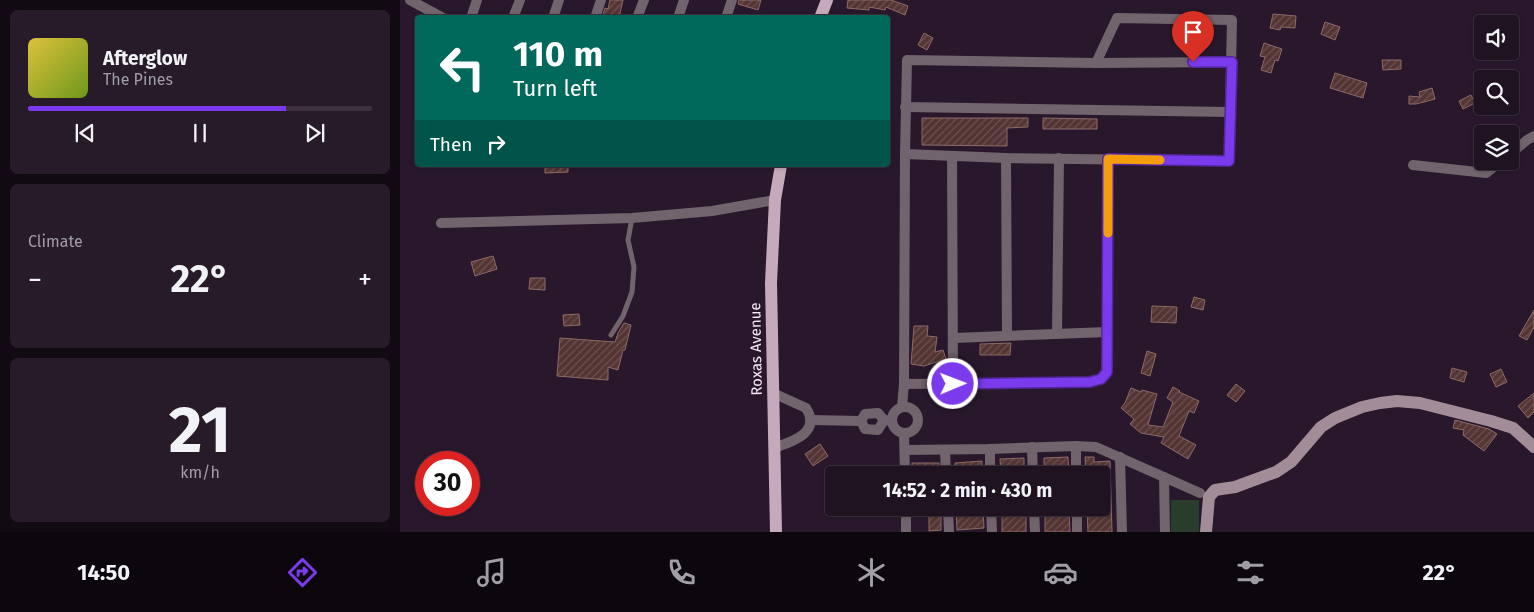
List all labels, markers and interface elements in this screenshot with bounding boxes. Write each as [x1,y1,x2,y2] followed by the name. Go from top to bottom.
[1172,11,1214,62] pin
[1474,15,1519,170] map controls
[1474,15,1519,60] button: sound
[1179,18,1207,46] icon: arrive
[513,33,603,75] text: 110 m
[430,35,495,100] icon: left
[103,47,187,70] text: Afterglow
[103,70,173,89] text: The Pines
[1474,70,1519,115] button: search
[513,75,597,102] text: Turn left
[71,119,99,147] icon: previous
[186,119,214,147] icon: pause
[301,119,329,147] icon: next
[1474,125,1519,170] button: layers
[482,130,510,158] icon: right
[430,133,472,156] text: Then
[28,232,83,251] text: Climate
[170,256,230,302] text: 22°
[28,263,42,296] text: −
[358,263,372,296] text: +
[746,302,766,396] street label: Roxas Avenue
[926,357,978,409] position arrow
[169,391,231,469] text: 21
[415,451,480,516] speed limit sign: 30
[180,463,220,482] text: km/h
[883,479,1052,502] text: 14:52 · 2 min · 430 m
[285,555,320,590] icon: directions
[474,555,509,590] icon: music
[664,555,699,590] icon: phone
[854,555,889,590] icon: climate
[1043,555,1078,590] icon: car
[1233,555,1268,590] icon: filters
[77,559,130,586] text: 14:50
[1422,559,1457,586] text: 22°

